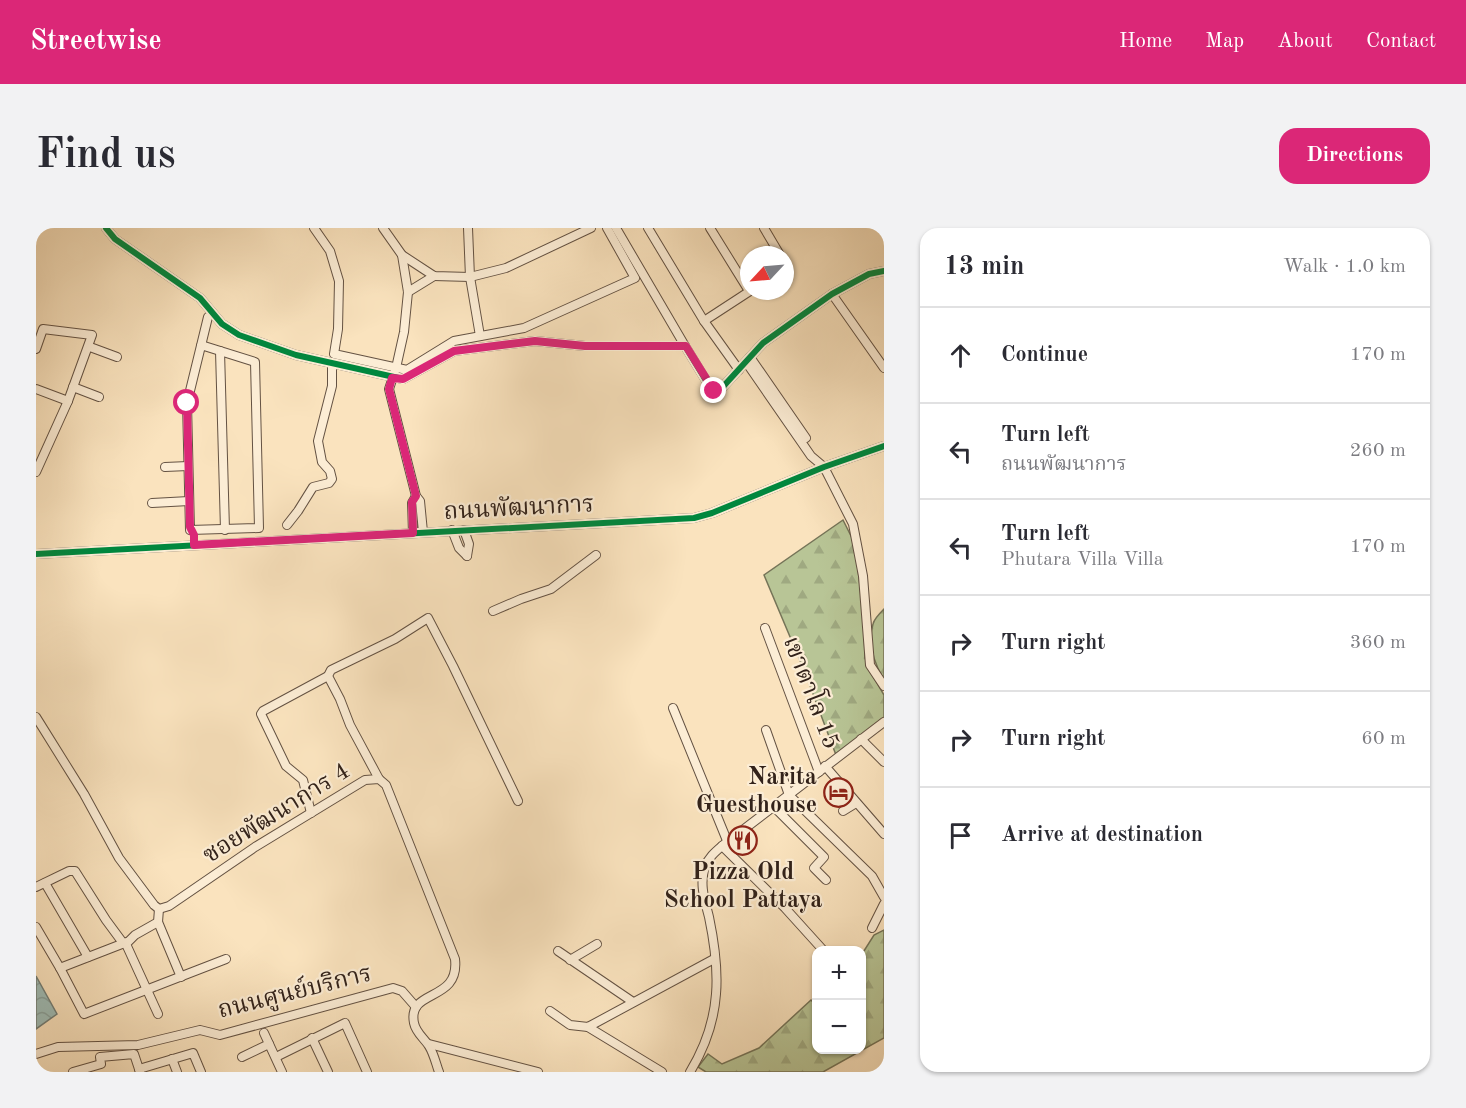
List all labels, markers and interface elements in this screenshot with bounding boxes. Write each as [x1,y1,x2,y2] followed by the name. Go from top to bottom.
[30,28,162,56] text: Streetwise
[1119,31,1172,52] text: Home
[1205,31,1244,52] text: Map
[1277,31,1333,52] text: About
[1366,31,1436,52] text: Contact
[1279,128,1430,184] button: Directions
[36,135,175,177] text: Find us
[740,246,794,300] north arrow
[944,254,1024,280] text: 13 min
[1283,257,1406,277] text: Walk · 1.0 km
[944,339,977,372] icon: ahead
[1001,344,1088,366] text: Continue
[1350,345,1406,365] text: 170 m
[700,377,726,403] route end
[173,389,199,415] route start
[1001,424,1090,446] text: Turn left
[944,435,977,468] icon: left
[1350,441,1406,461] text: 260 m
[1001,455,1127,475] text: ถนนพัฒนาการ
[443,490,595,525] street label: ถนนพัฒนาการ
[1001,523,1090,545] text: Turn left
[944,531,977,564] icon: left
[1350,537,1406,557] text: 170 m
[1001,550,1164,570] text: Phutara Villa Villa
[944,627,977,660] icon: right
[778,630,850,753] street label: เขาตาโล 15
[1001,632,1105,654] text: Turn right
[1350,633,1406,653] text: 360 m
[944,723,977,756] icon: right
[1001,728,1105,750] text: Turn right
[1361,729,1406,749] text: 60 m
[198,757,355,869] street label: ซอยพัฒนาการ 4
[696,766,817,818] place label: Narita Guesthouse
[822,776,854,808] hotel icon: Narita Guesthouse
[944,819,977,852] icon: arrive
[727,824,759,856] restaurant icon: Pizza Old School Pattaya
[1001,824,1203,846] text: Arrive at destination
[664,861,822,913] place label: Pizza Old School Pattaya
[812,946,866,1054] map controls
[812,946,866,1000] button: +
[214,956,375,1025] street label: ถนนศูนย์บริการ
[812,1000,866,1054] button: −

